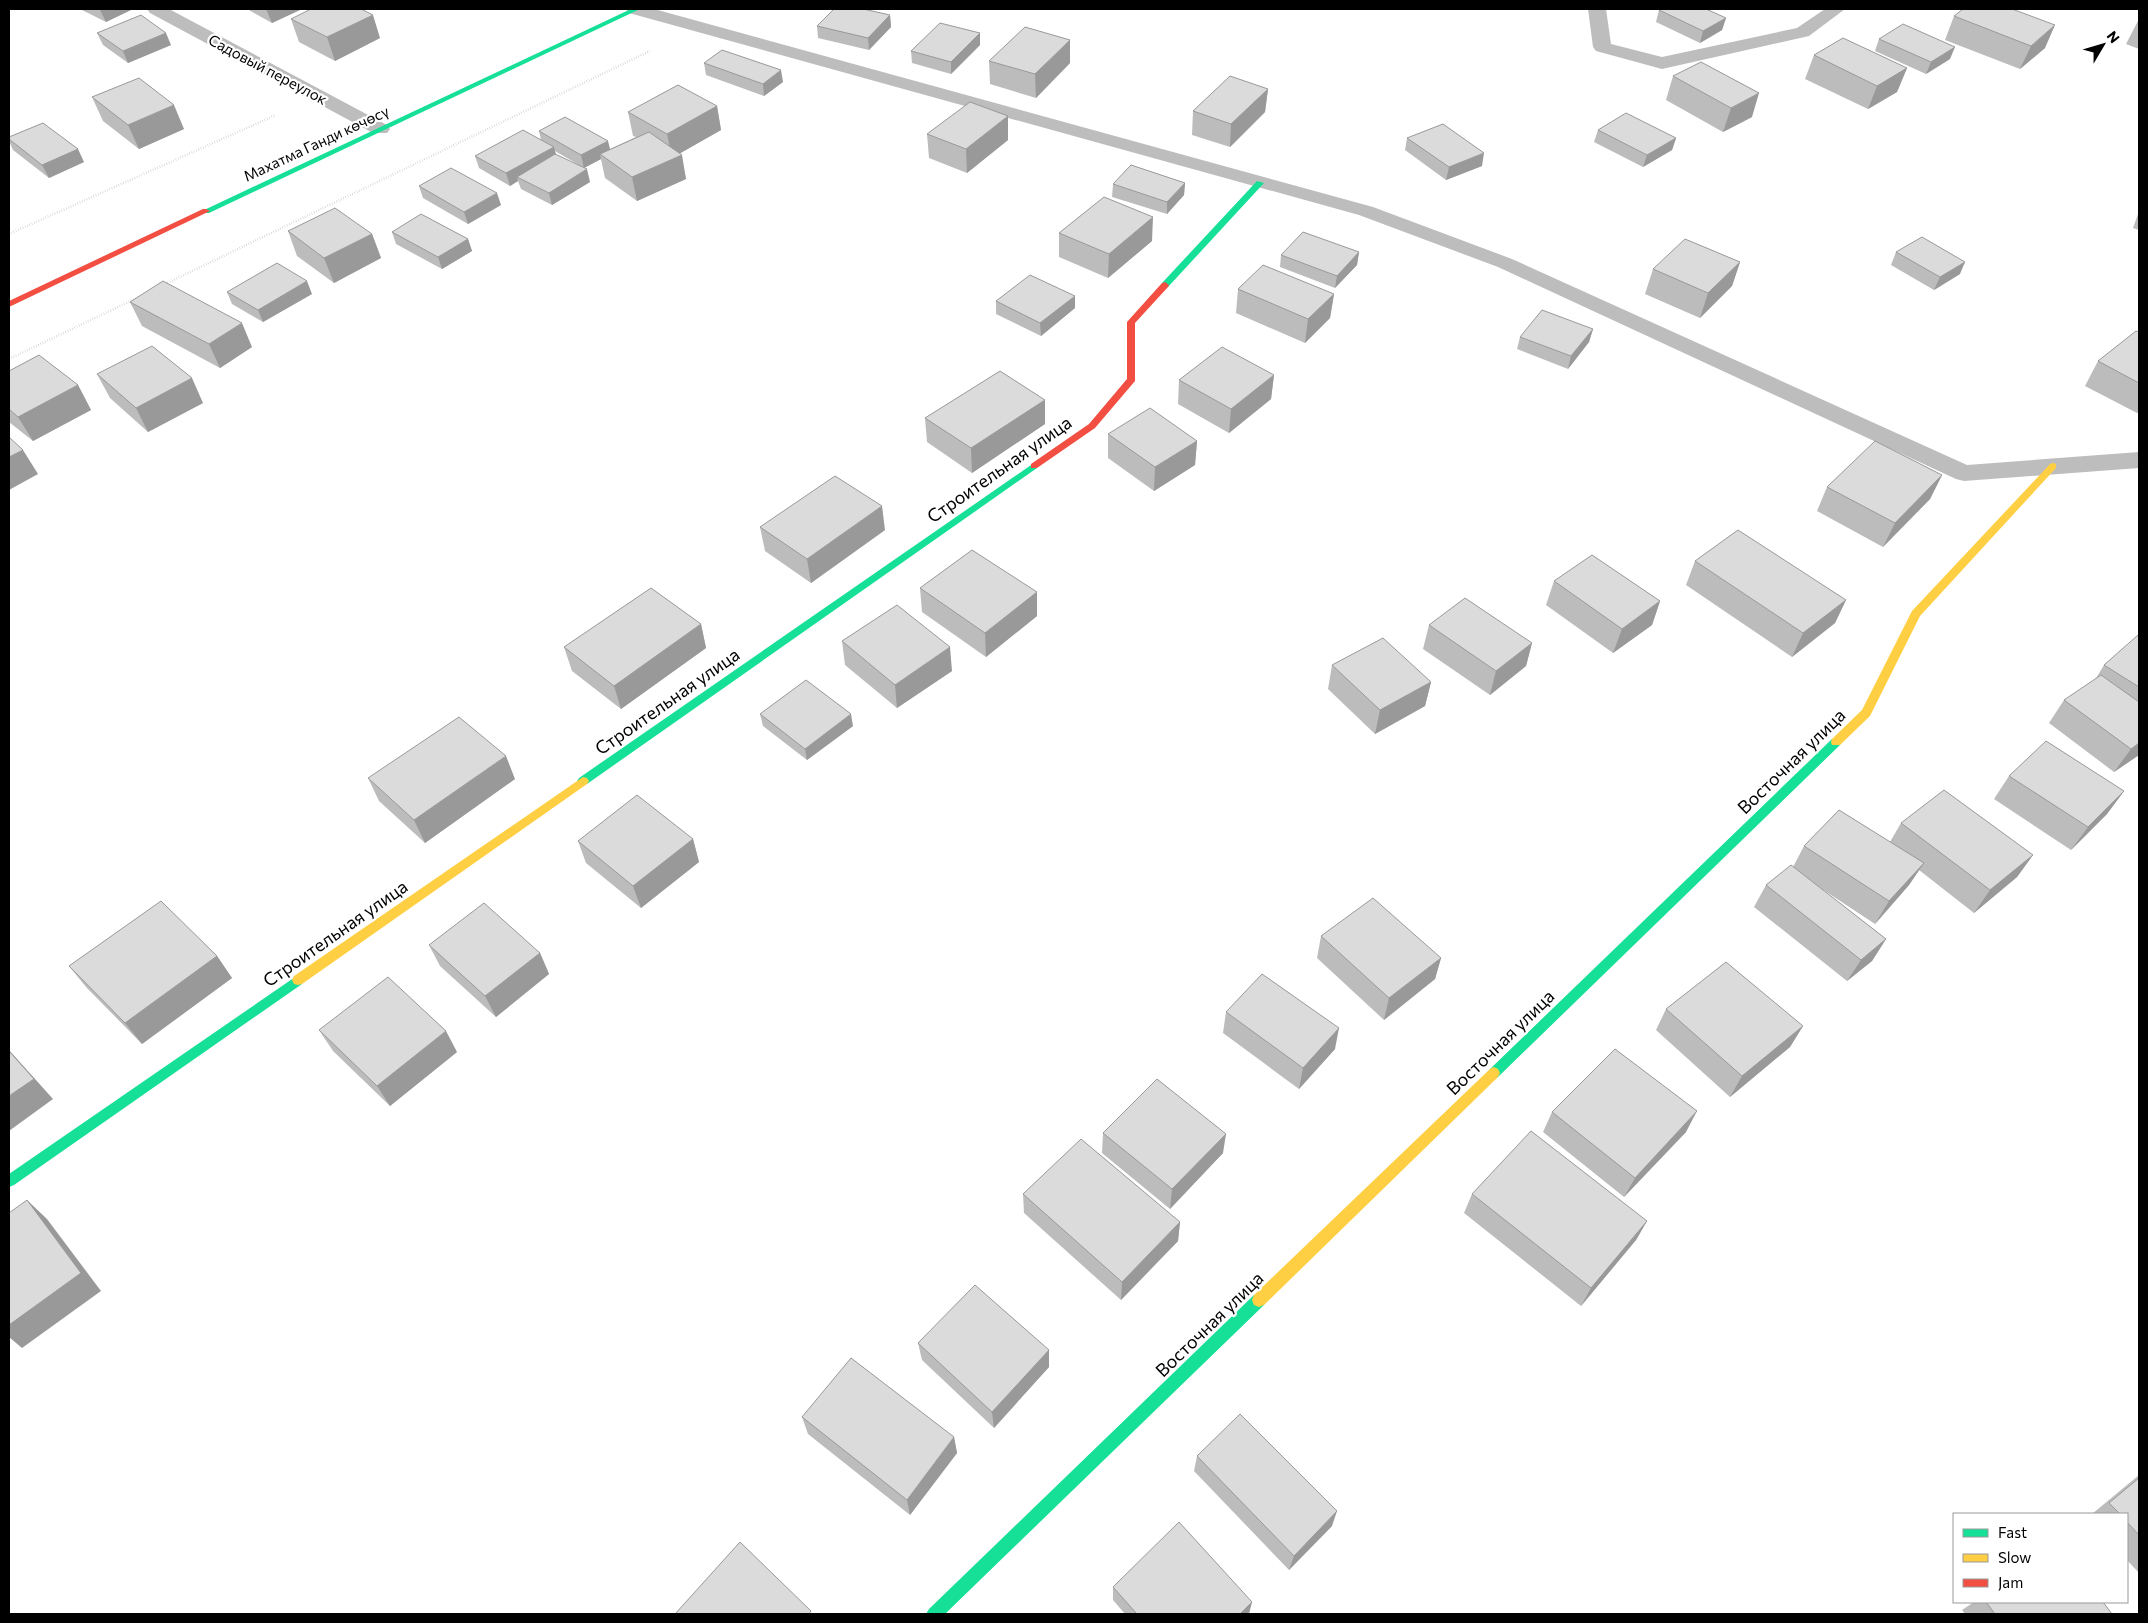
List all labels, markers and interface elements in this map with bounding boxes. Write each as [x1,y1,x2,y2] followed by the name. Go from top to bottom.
[2078,20,2128,70] north arrow
[2104,27,2124,46] text: N
[206,30,330,108] street label: Садовый переулок
[240,101,392,185] street label: Махатма Ганди көчөсү
[923,411,1075,527] street label: Строительная улица
[591,643,743,759] street label: Строительная улица
[1732,704,1850,818] street label: Восточная улица
[259,875,411,991] street label: Строительная улица
[1441,985,1559,1099] street label: Восточная улица
[1150,1267,1268,1381] street label: Восточная улица
[1953,1513,2128,1603] legend
[1998,1523,2027,1541] text: Fast
[1998,1548,2031,1566] text: Slow
[1998,1573,2023,1591] text: Jam

